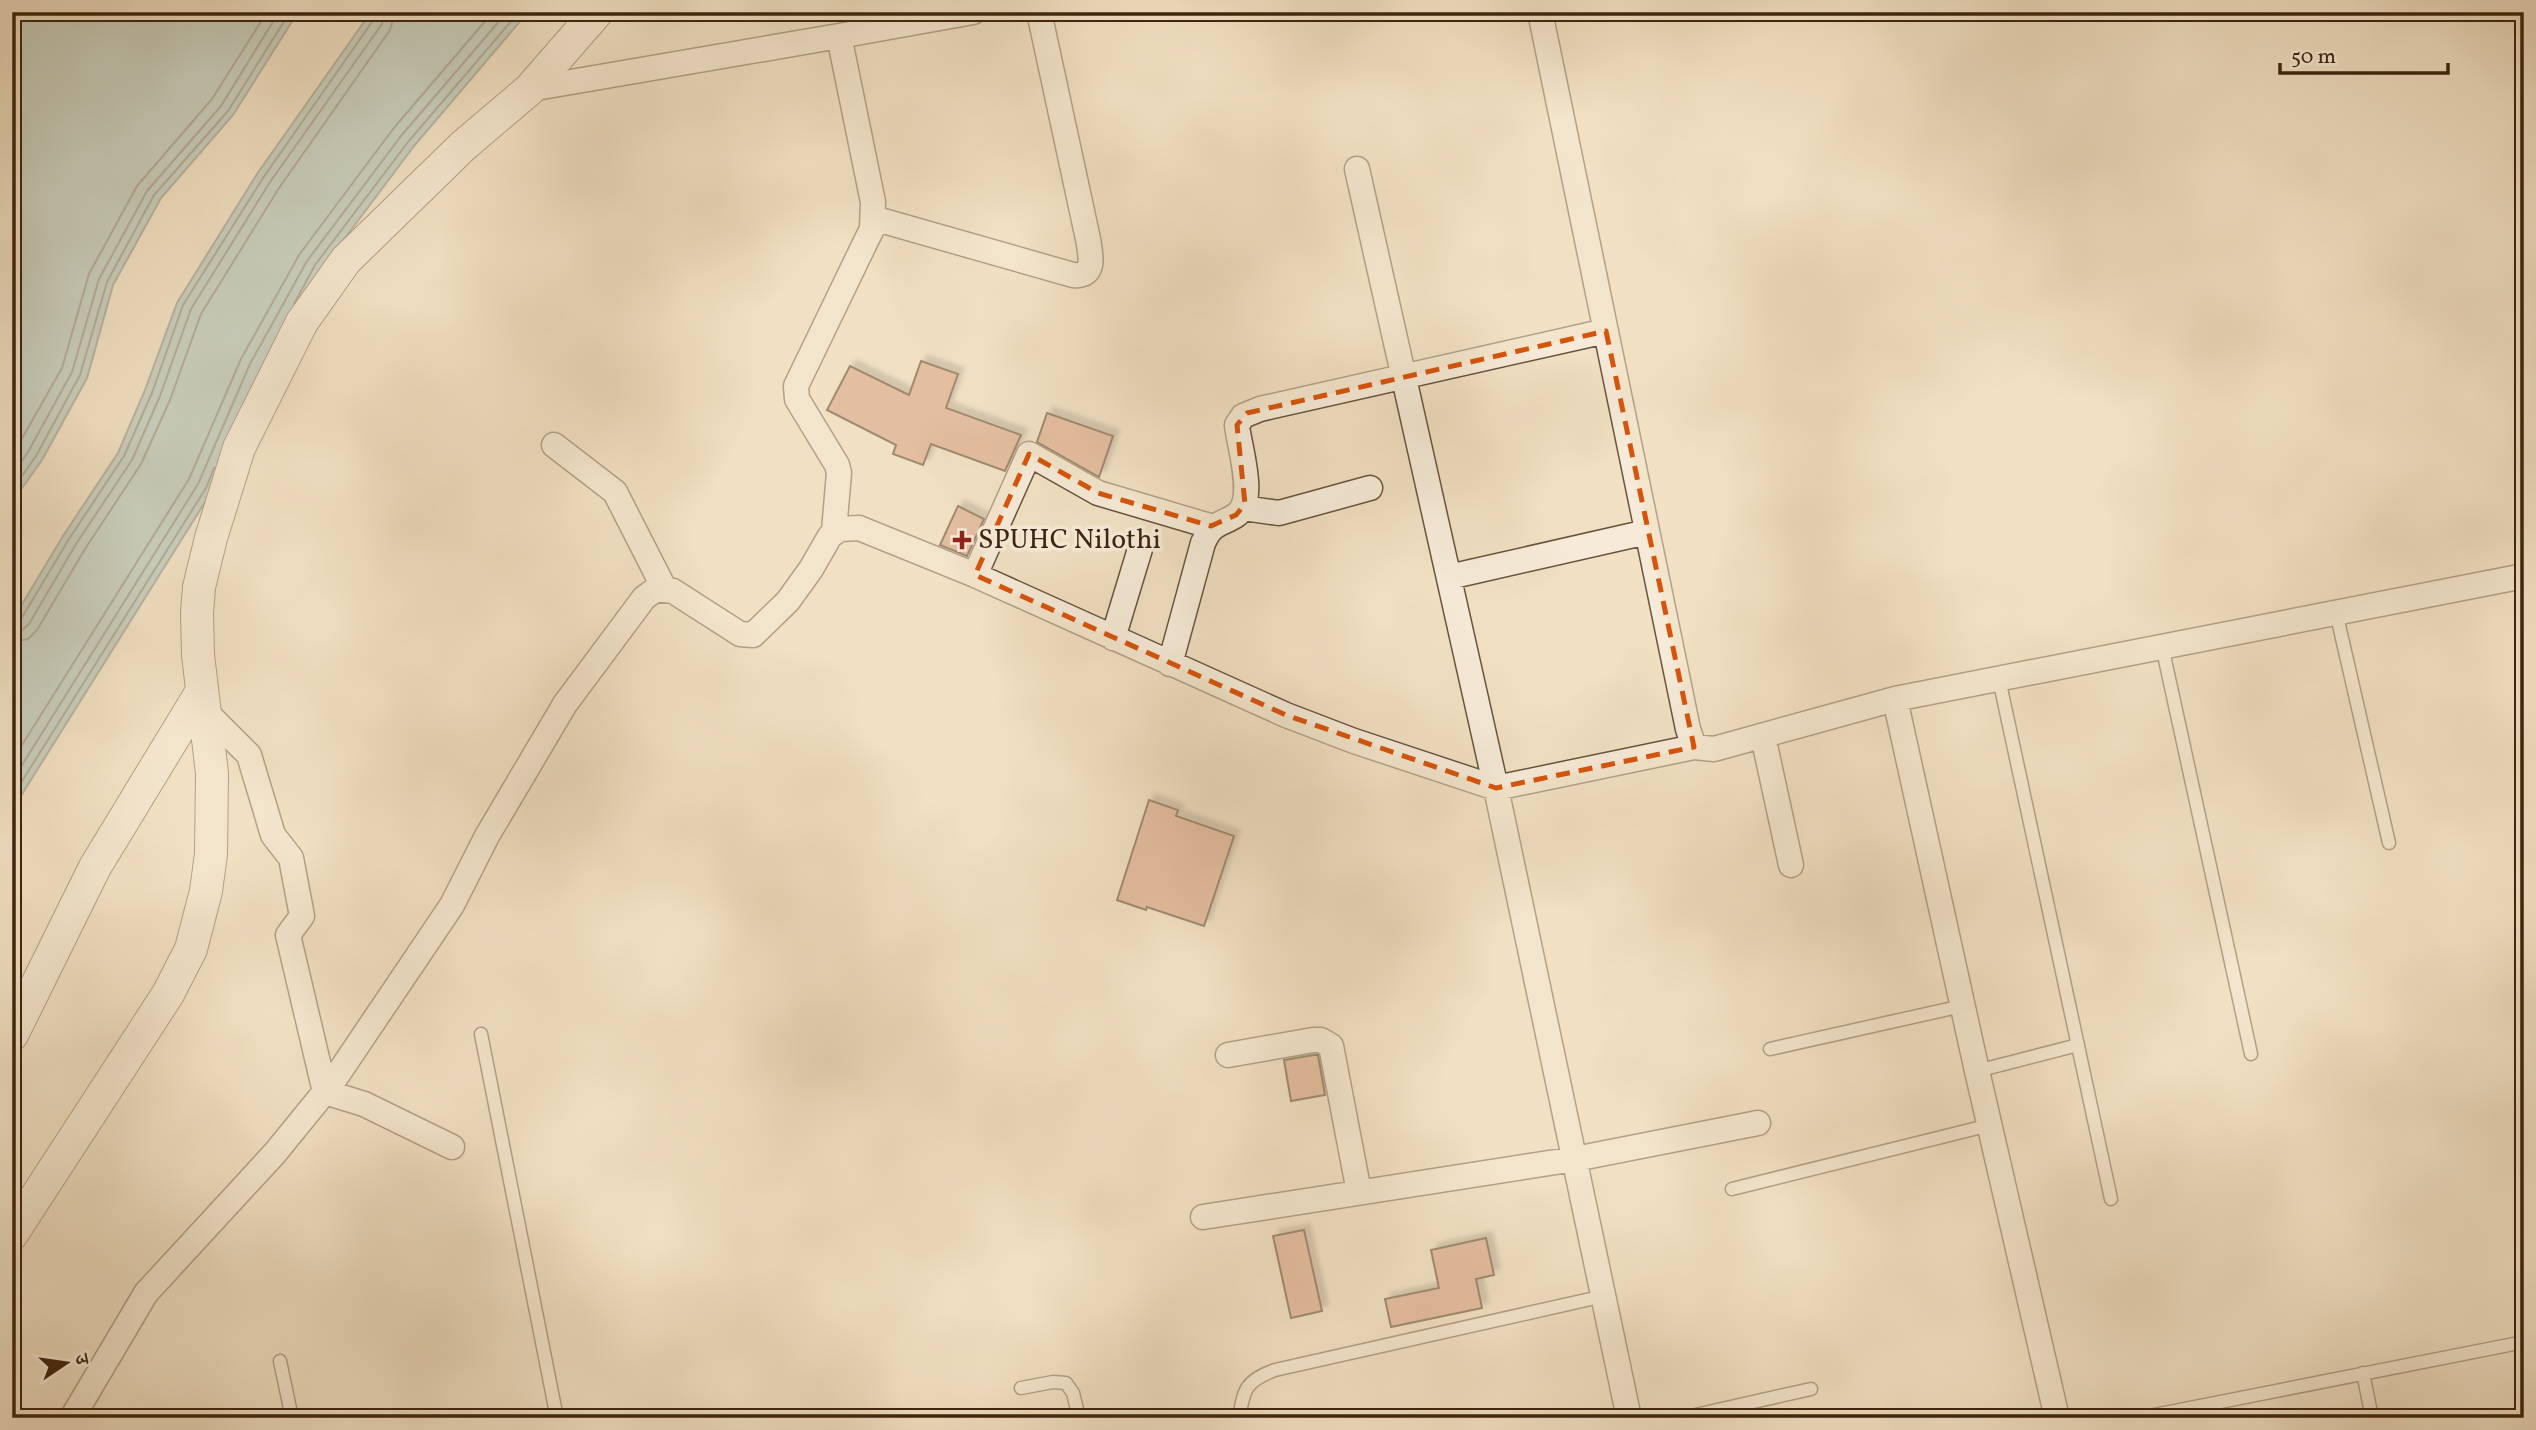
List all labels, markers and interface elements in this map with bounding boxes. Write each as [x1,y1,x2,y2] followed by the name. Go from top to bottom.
[2280,32,2448,76] scale bar
[2291,43,2336,72] text: 50 m
[978,521,1161,560] place label: SPUHC Nilothi
[952,530,972,550] marker: SPUHC Nilothi
[32,1328,102,1398] north arrow
[66,1350,95,1369] text: उ

